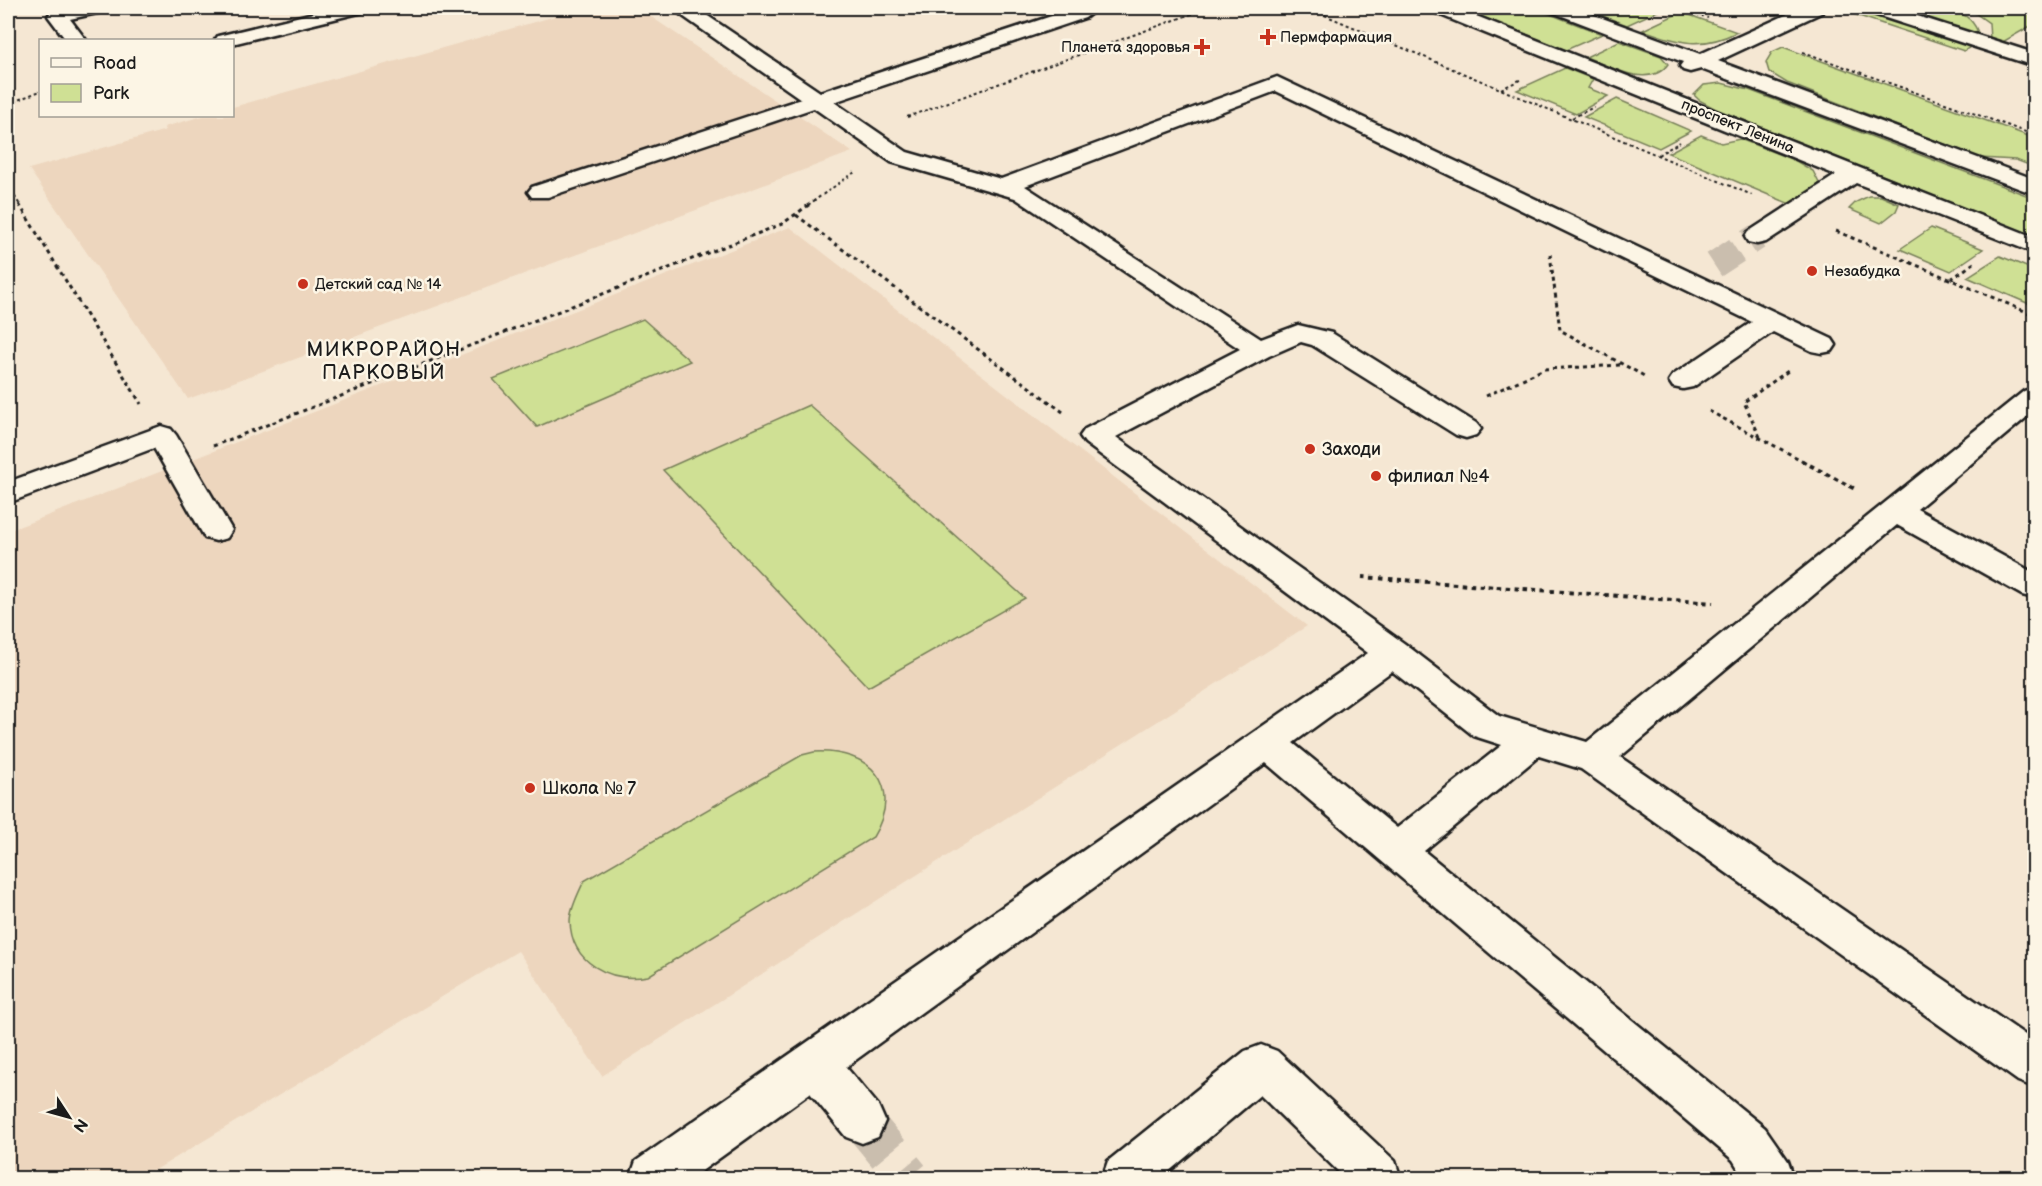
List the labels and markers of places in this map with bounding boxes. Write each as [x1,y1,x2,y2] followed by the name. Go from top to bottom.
[1280,28,1392,47] place label: Пермфармация
[1261,30,1275,44] marker: Пермфармация
[1061,38,1190,57] place label: Планета здоровья
[1195,40,1209,54] marker: Планета здоровья
[1824,262,1901,281] place label: Незабудка
[1805,264,1819,278] marker: Незабудка
[315,275,441,294] place label: Детский сад № 14
[296,277,310,291] marker: Детский сад № 14
[1322,439,1381,460] place label: Заходи
[1303,442,1317,456] marker: Заходи
[1388,466,1489,487] place label: филиал №4
[1369,469,1383,483] marker: филиал №4
[542,778,636,799] place label: Школа № 7
[523,781,537,795] marker: Школа № 7

